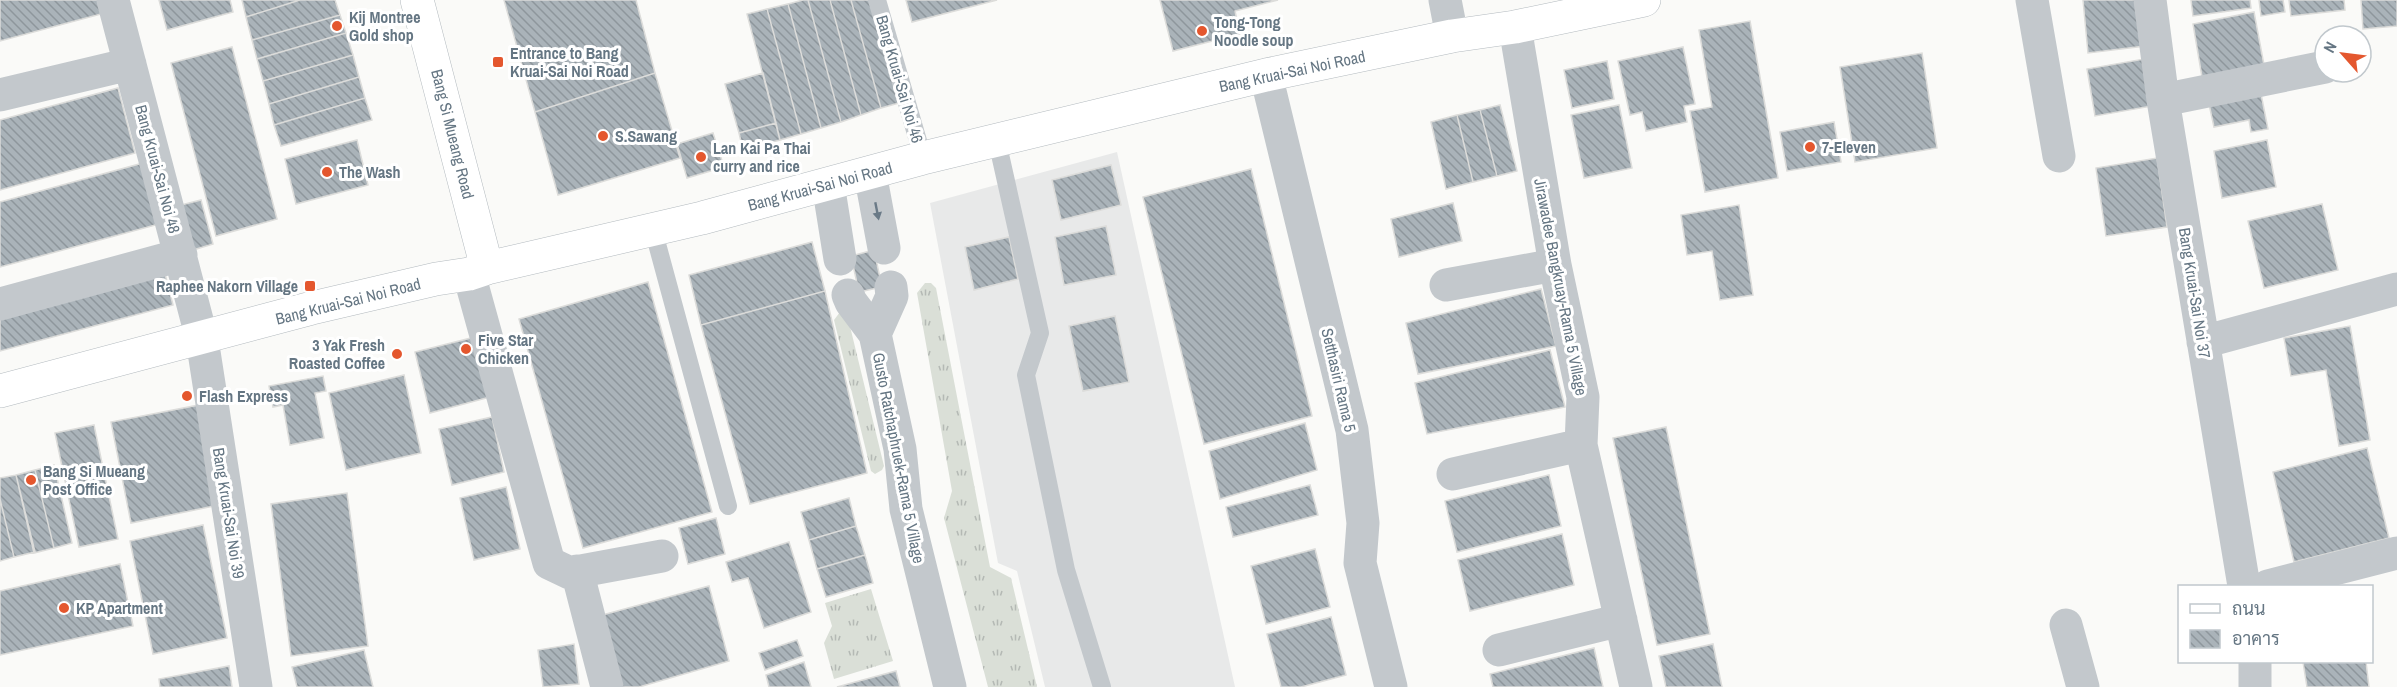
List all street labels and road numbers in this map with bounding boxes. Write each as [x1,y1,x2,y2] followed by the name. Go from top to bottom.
[871,13,929,145] street label: Bang Kruai-Sai Noi 46
[1217,45,1367,97] street label: Bang Kruai-Sai Noi Road
[426,67,480,201] street label: Bang Si Mueang Road
[130,102,186,236] street label: Bang Kruai-Sai Noi 48
[745,156,895,216] street label: Bang Kruai-Sai Noi Road
[1529,177,1593,397] street label: Jirawadee Bangkruay-Rama 5 Village
[2174,226,2216,360] street label: Bang Kruai-Sai Noi 37
[273,272,423,330] street label: Bang Kruai-Sai Noi Road
[1316,326,1362,434] street label: Setthasiri Rama 5
[868,351,930,565] street label: Gusto Ratchaphruek-Rama 5 Village
[208,446,250,580] street label: Bang Kruai-Sai Noi 39

